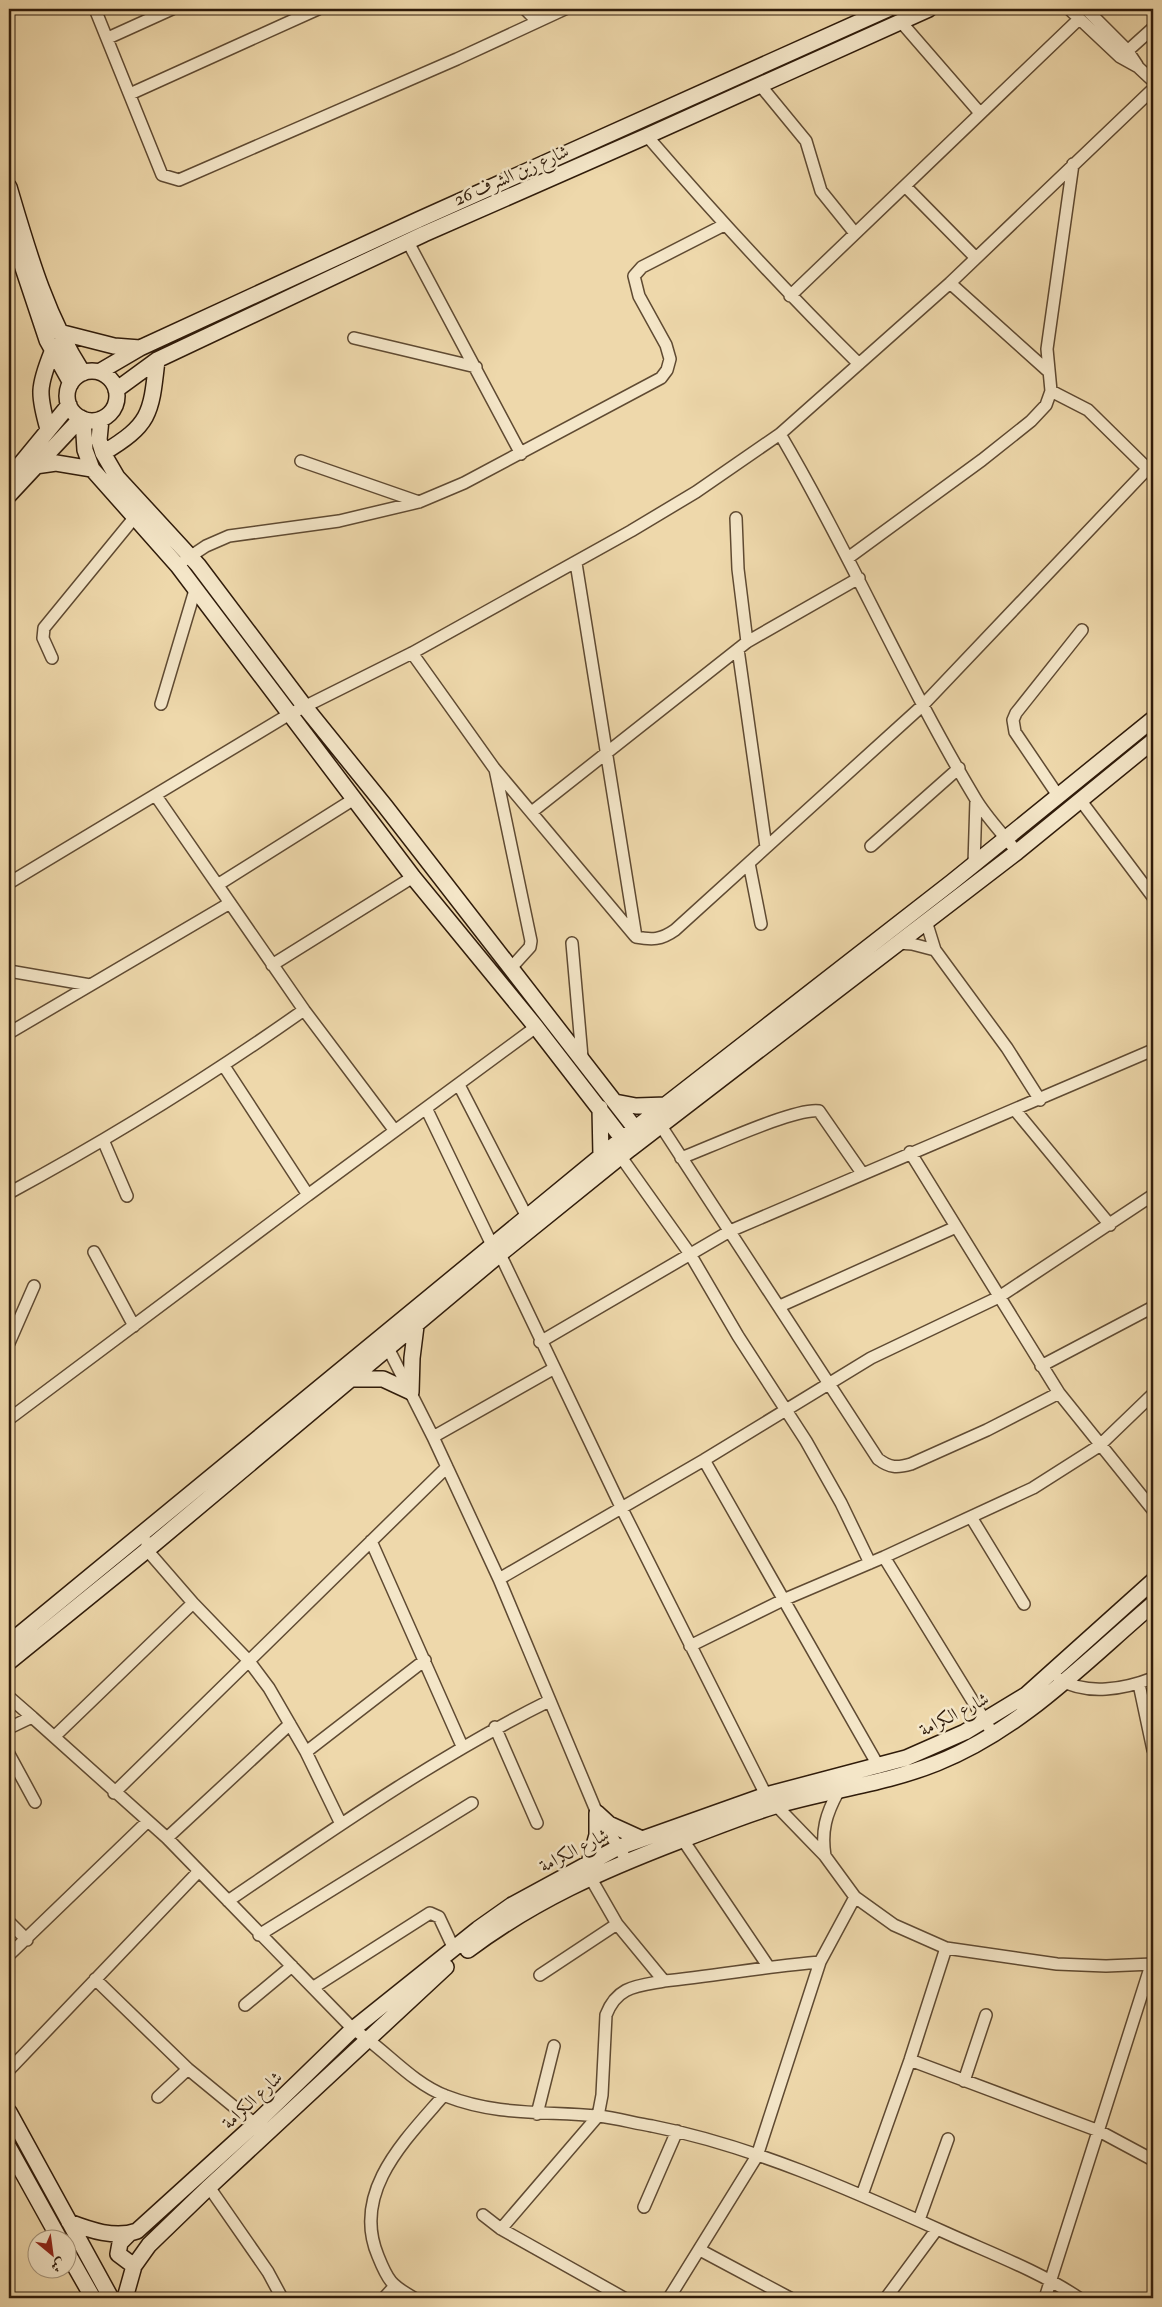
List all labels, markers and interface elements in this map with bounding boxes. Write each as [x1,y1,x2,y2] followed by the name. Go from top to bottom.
[450,140,574,214] street label: شارع زين الشرف 26
[916,1687,994,1744] street label: شارع الكرامة
[536,1823,614,1880] street label: شارع الكرامة
[217,2066,290,2137] street label: شارع الكرامة
[28,2230,78,2280] north arrow
[48,2254,68,2276] text: ش

